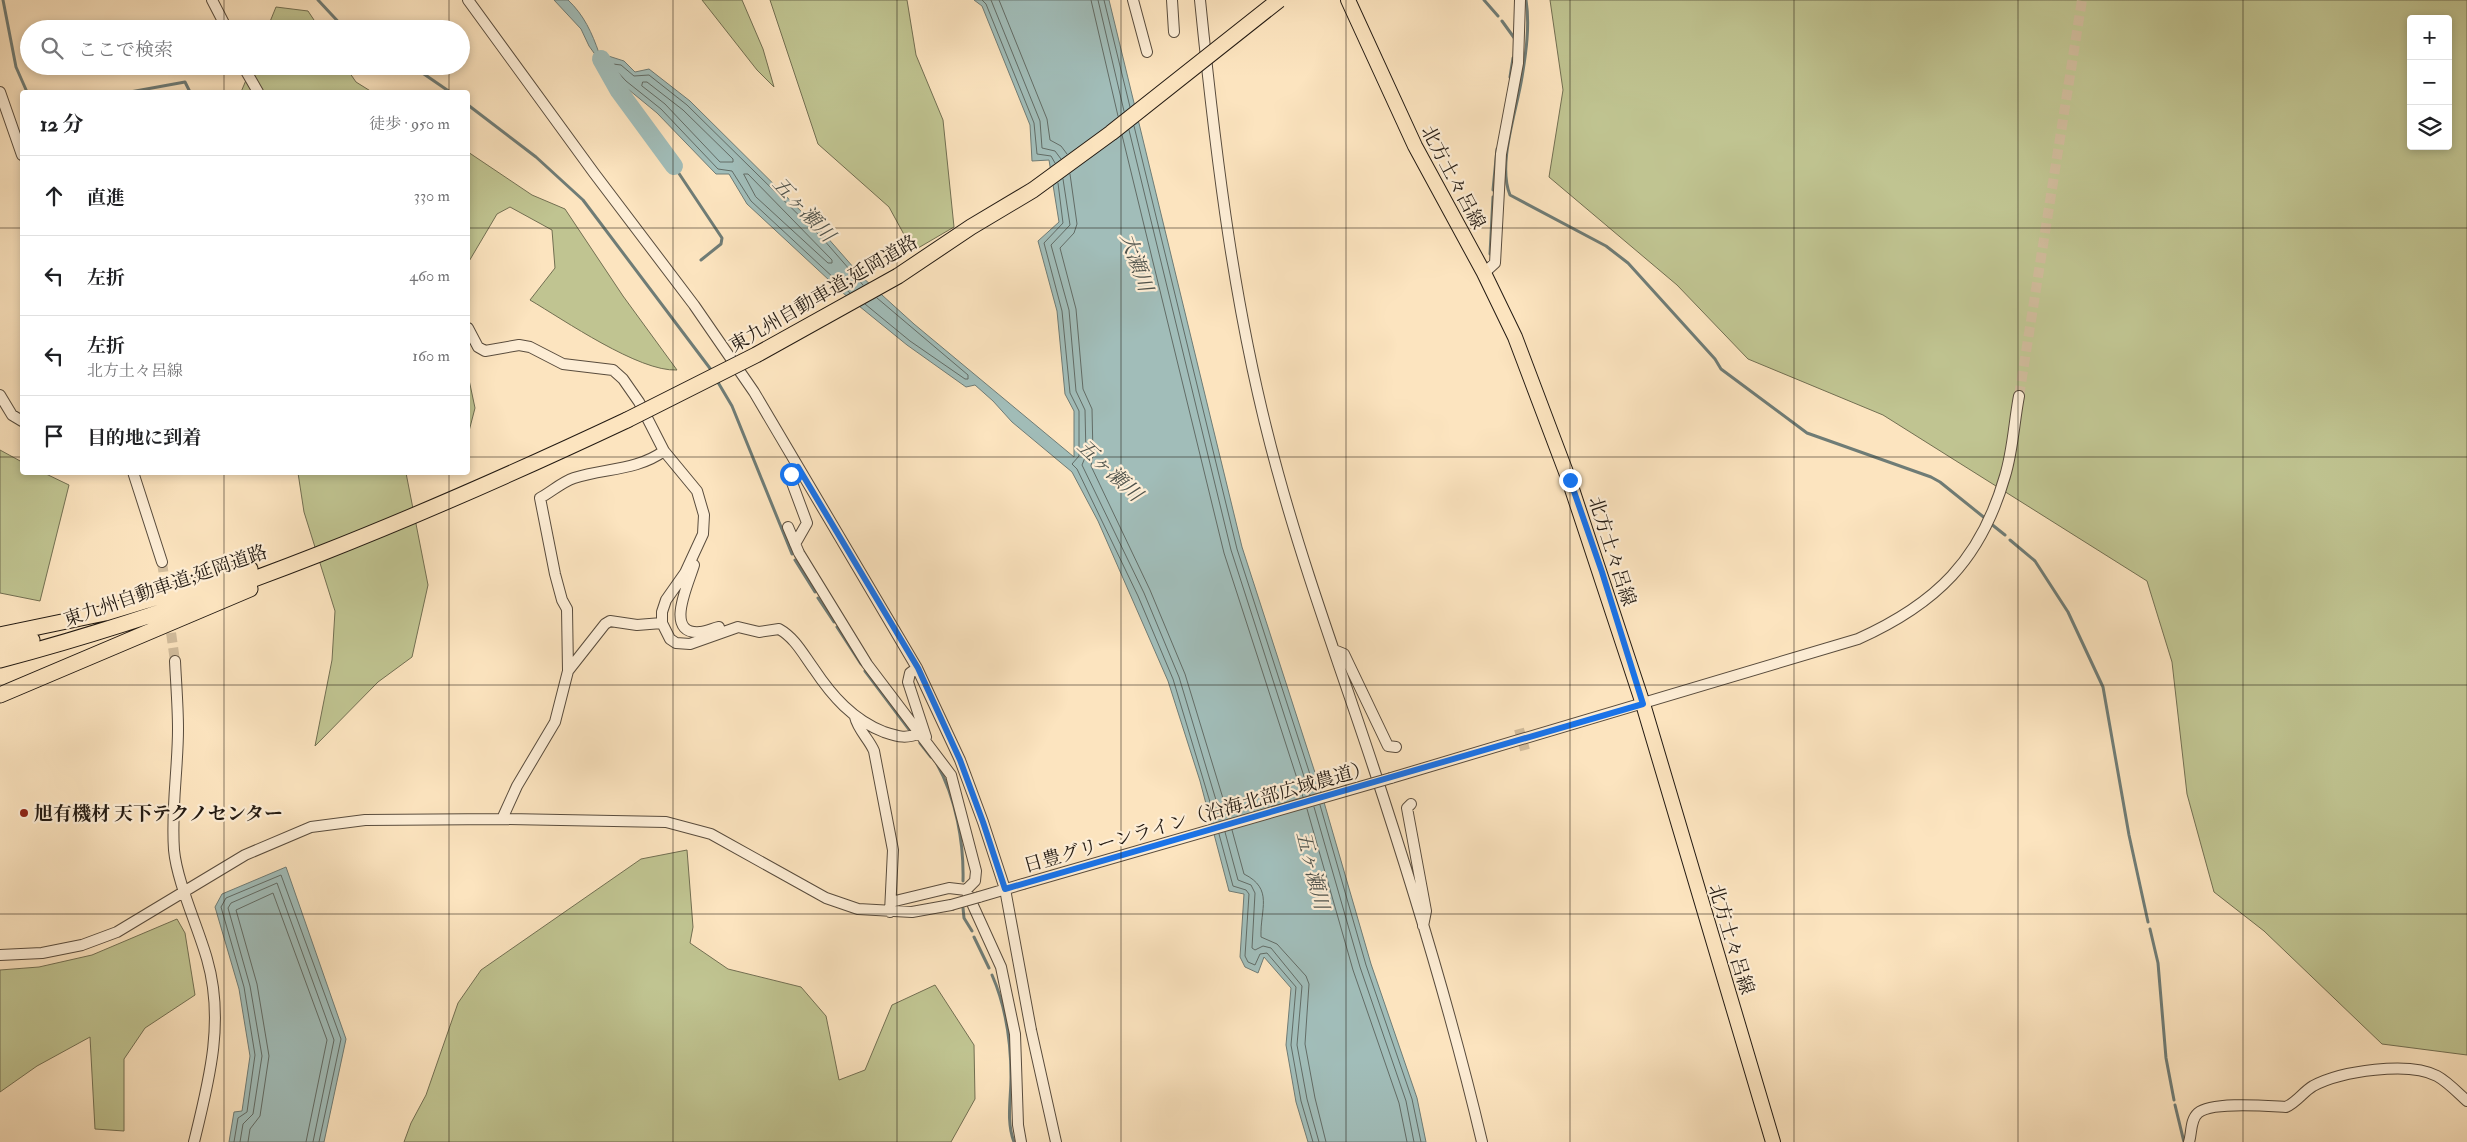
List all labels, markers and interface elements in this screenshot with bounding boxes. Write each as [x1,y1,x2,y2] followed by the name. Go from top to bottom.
[2407,15,2452,150] map controls
[2407,15,2452,60] button: +
[20,20,470,75] search box
[38,34,66,62] icon: search
[78,38,173,62] text: ここで検索
[2407,60,2452,105] button: −
[2407,105,2452,150] button: layers
[40,111,84,138] text: 12 分
[369,114,450,134] text: 徒歩 · 950 m
[1416,122,1490,233] street label: 北方土々呂線
[767,172,841,249] water label: 五ヶ瀬川
[40,182,68,210] icon: ahead
[87,186,125,210] text: 直進
[414,186,450,206] text: 330 m
[725,230,922,358] street label: 東九州自動車道;延岡道路
[1115,230,1159,296] water label: 大瀬川
[40,262,68,290] icon: left
[87,266,125,290] text: 左折
[409,266,450,286] text: 460 m
[87,334,125,358] text: 左折
[40,342,68,370] icon: left
[412,346,450,366] text: 160 m
[87,361,183,381] text: 北方土々呂線
[40,422,68,450] icon: arrive
[87,426,201,450] text: 目的地に到着
[1072,434,1149,508] water label: 五ヶ瀬川
[780,463,803,486] route start
[1559,469,1582,492] route end
[1583,493,1641,609] street label: 北方土々呂線
[60,540,270,632] street label: 東九州自動車道;延岡道路
[1021,756,1374,878] street label: 日豊グリーンライン（沿海北部広域農道）
[34,802,283,826] place label: 旭有機材 天下テクノセンター
[18,807,30,819] marker: 旭有機材 天下テクノセンター
[1291,828,1335,914] water label: 五ヶ瀬川
[1703,881,1759,997] street label: 北方土々呂線

